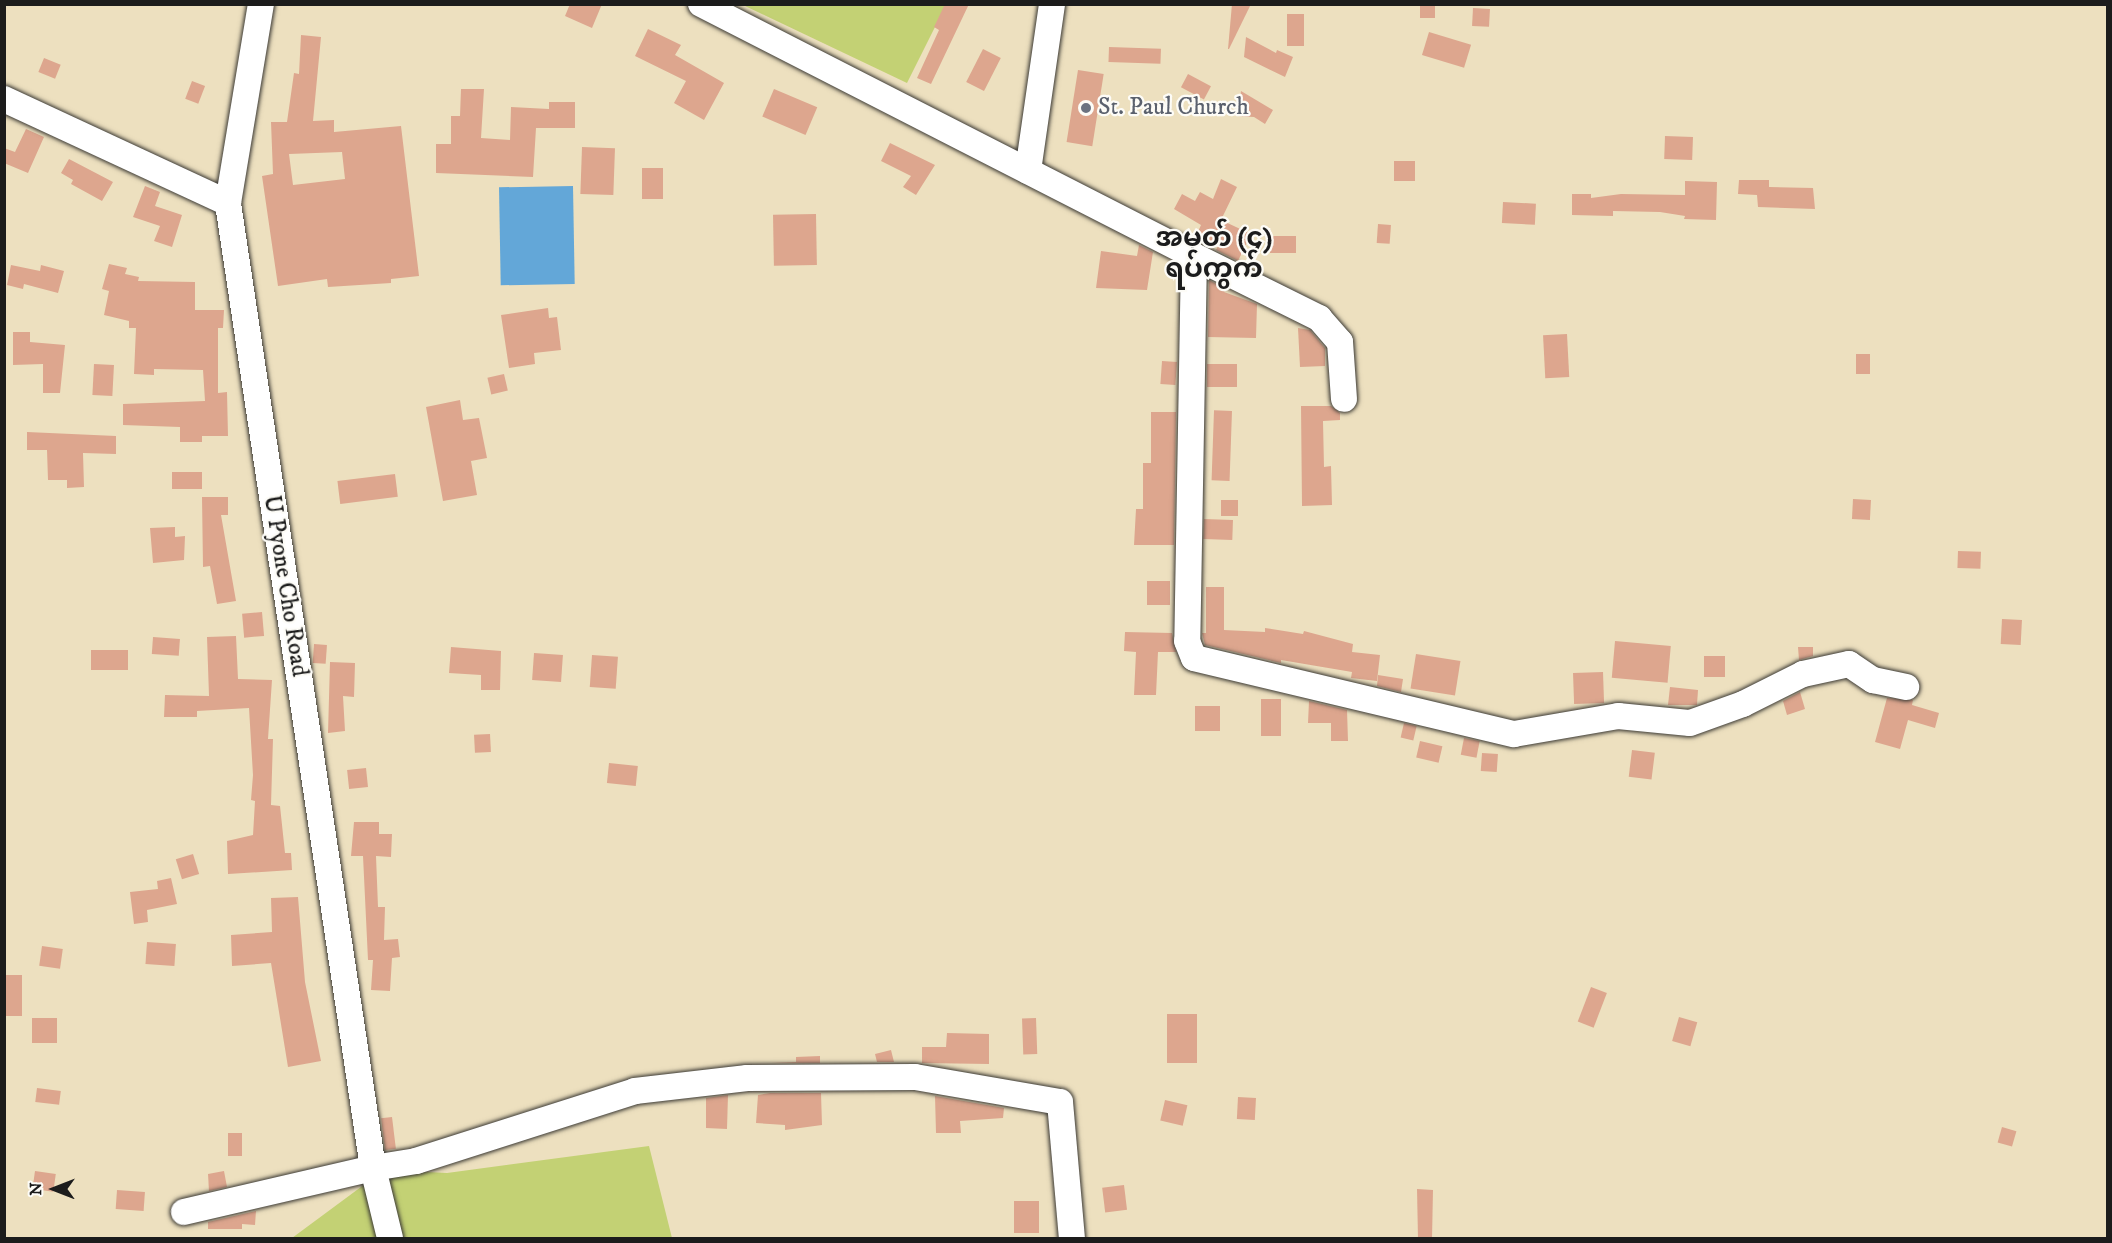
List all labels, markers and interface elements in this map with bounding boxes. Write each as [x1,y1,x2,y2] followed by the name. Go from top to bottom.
[1098,94,1249,122] place label: St. Paul Church
[1079,101,1093,115] marker: St. Paul Church
[1156,222,1272,285] district label: အမှတ် (၄) ရပ်ကွက်
[256,493,314,679] street label: U Pyone Cho Road
[24,1159,84,1219] north arrow
[26,1182,46,1196] text: N

